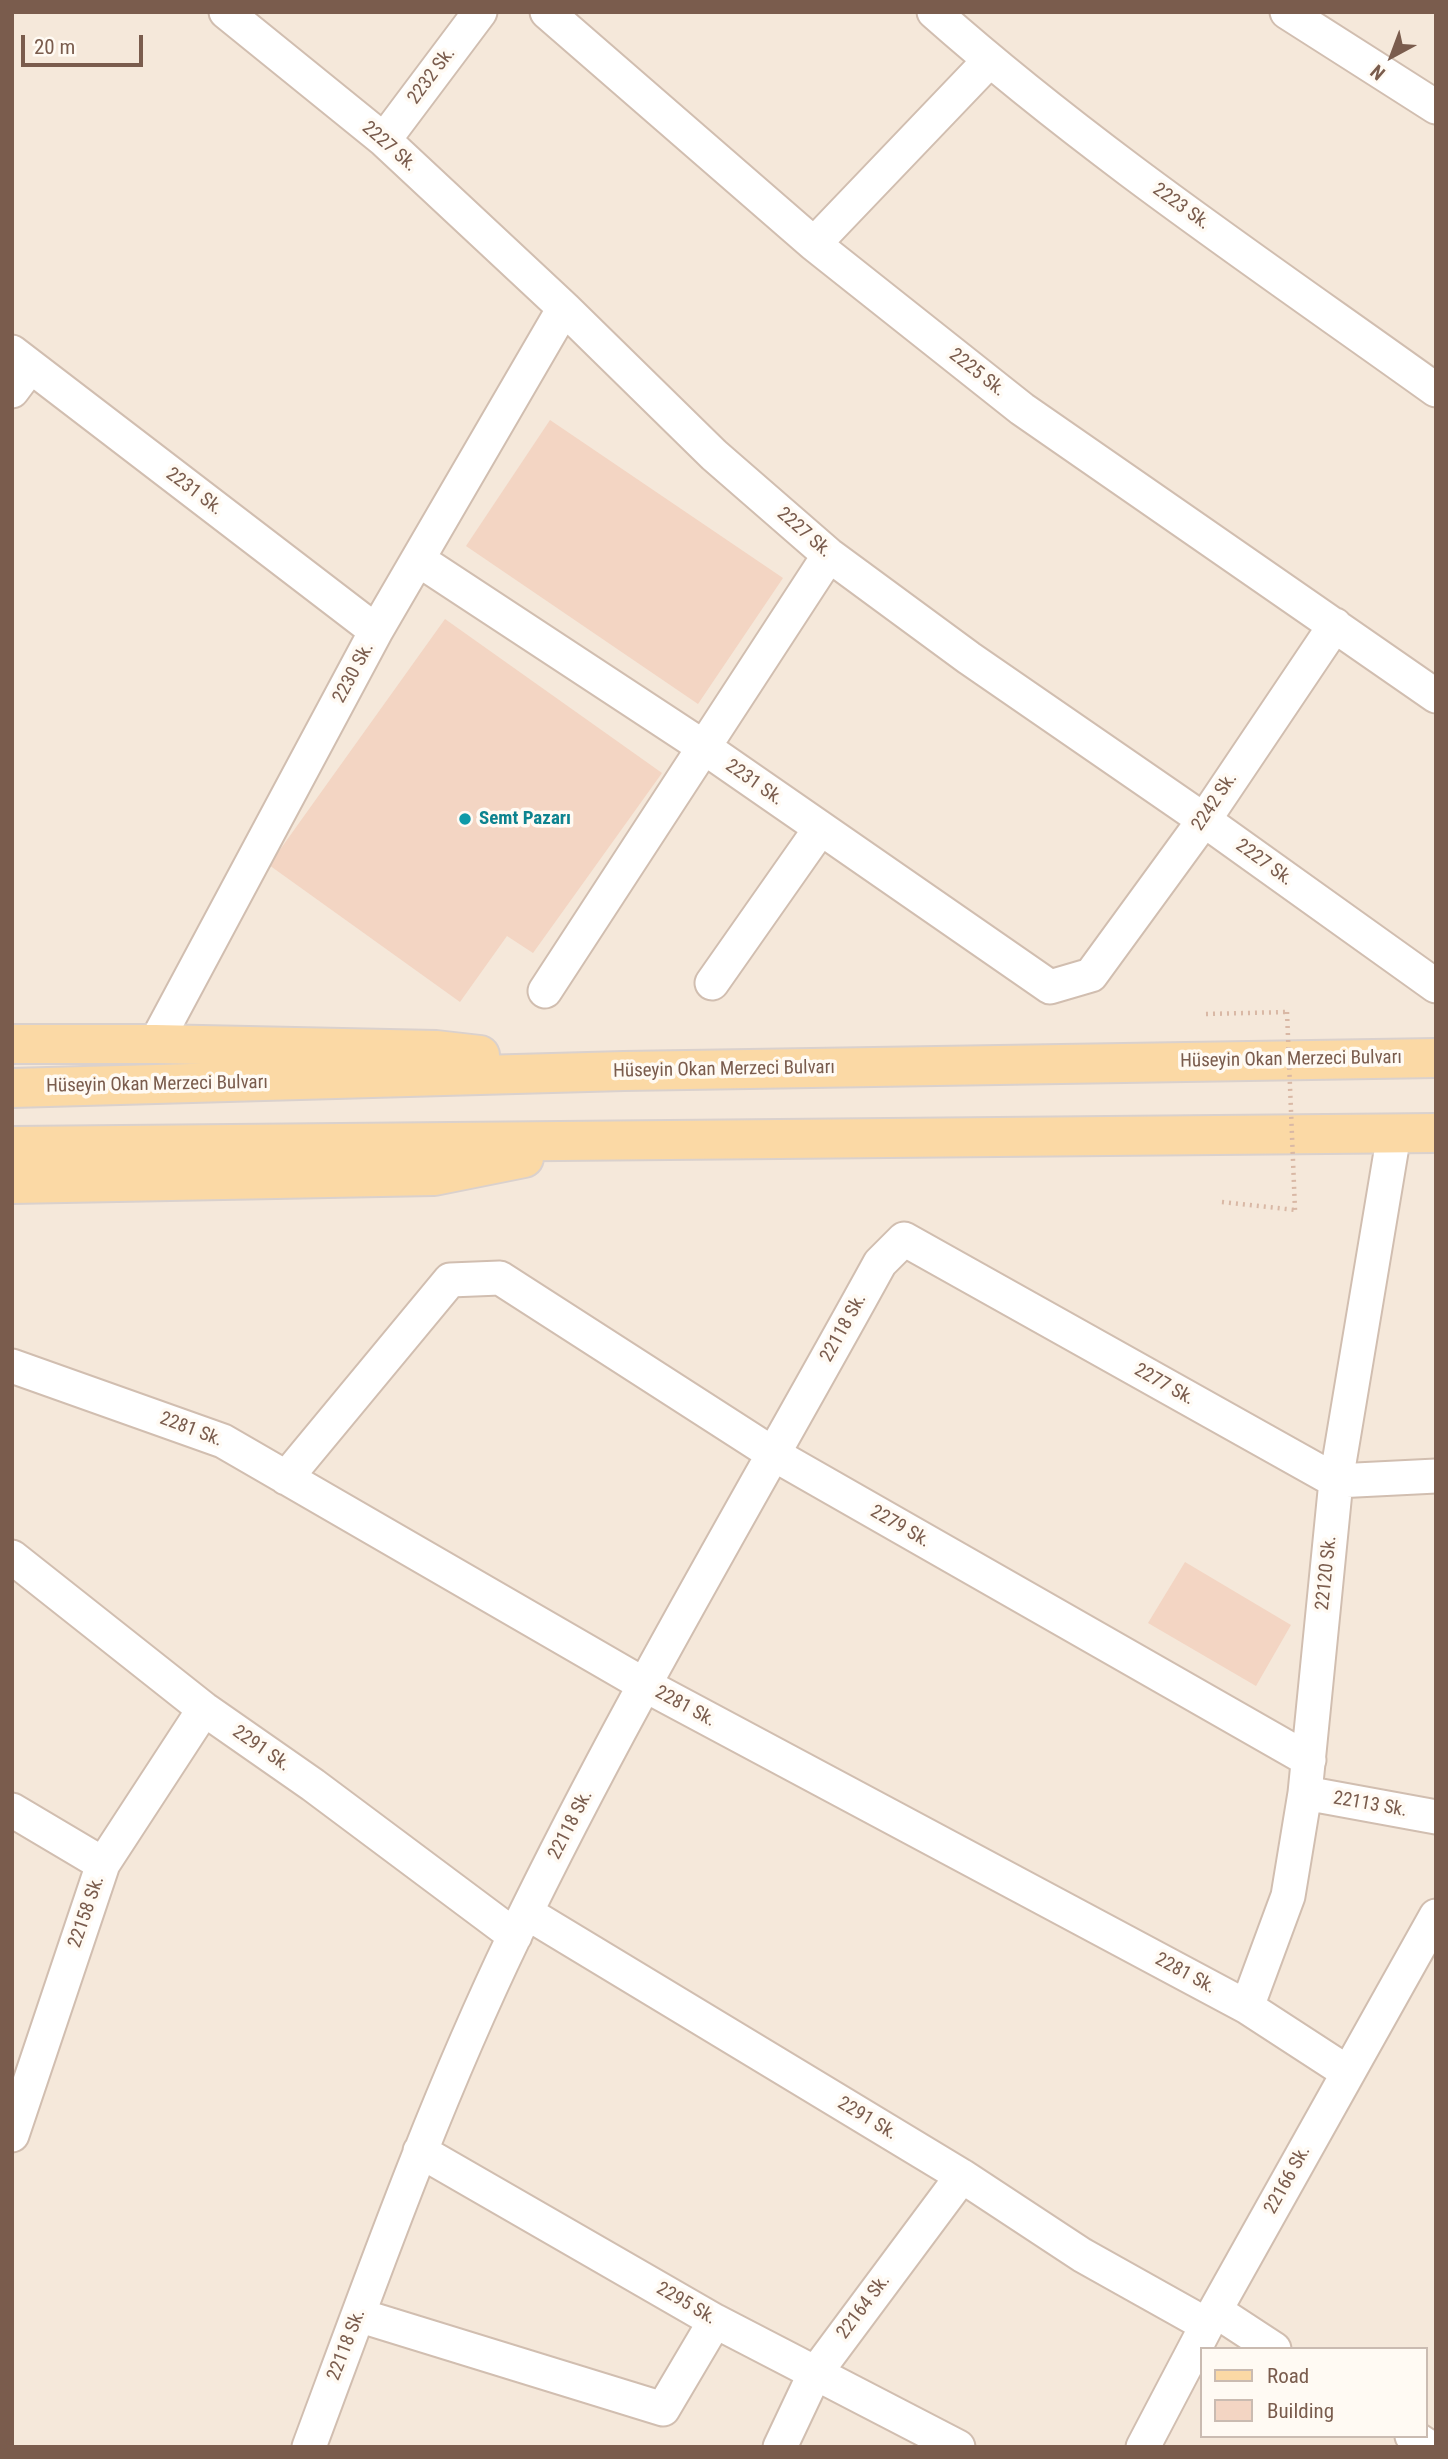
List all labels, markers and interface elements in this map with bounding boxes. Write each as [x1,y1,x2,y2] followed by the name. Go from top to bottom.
[24,21,147,65] scale bar
[1357,21,1427,91] north arrow
[34,35,75,59] text: 20 m
[403,43,461,109] street label: 2232 Sk.
[1366,60,1390,85] text: N
[357,117,421,177] street label: 2227 Sk.
[1148,179,1214,235] street label: 2223 Sk.
[944,344,1010,402] street label: 2225 Sk.
[161,463,227,521] street label: 2231 Sk.
[772,503,836,563] street label: 2227 Sk.
[329,639,379,707] street label: 2230 Sk.
[721,755,787,811] street label: 2231 Sk.
[1187,769,1243,835] street label: 2242 Sk.
[479,808,571,830] place label: Semt Pazarı
[457,811,473,827] marker: Semt Pazarı
[1231,835,1297,891] street label: 2227 Sk.
[1180,1047,1402,1073] street label: Hüseyin Okan Merzeci Bulvarı
[613,1057,835,1083] street label: Hüseyin Okan Merzeci Bulvarı
[46,1072,268,1098] street label: Hüseyin Okan Merzeci Bulvarı
[816,1290,872,1366] street label: 22118 Sk.
[1130,1359,1198,1411] street label: 2277 Sk.
[156,1408,226,1452] street label: 2281 Sk.
[866,1501,934,1553] street label: 2279 Sk.
[1312,1535,1342,1611] street label: 22120 Sk.
[651,1682,719,1732] street label: 2281 Sk.
[228,1721,294,1777] street label: 2291 Sk.
[544,1787,598,1863] street label: 22118 Sk.
[1331,1787,1409,1823] street label: 22113 Sk.
[64,1873,110,1951] street label: 22158 Sk.
[1151,1949,1219,1999] street label: 2281 Sk.
[833,2092,901,2146] street label: 2291 Sk.
[1260,2142,1316,2218] street label: 22166 Sk.
[832,2270,896,2344] street label: 22164 Sk.
[652,2278,720,2330] street label: 2295 Sk.
[323,2306,371,2384] street label: 22118 Sk.
[1200,2347,1427,2438] legend
[1267,2364,1309,2388] text: Road
[1267,2399,1334,2423] text: Building

